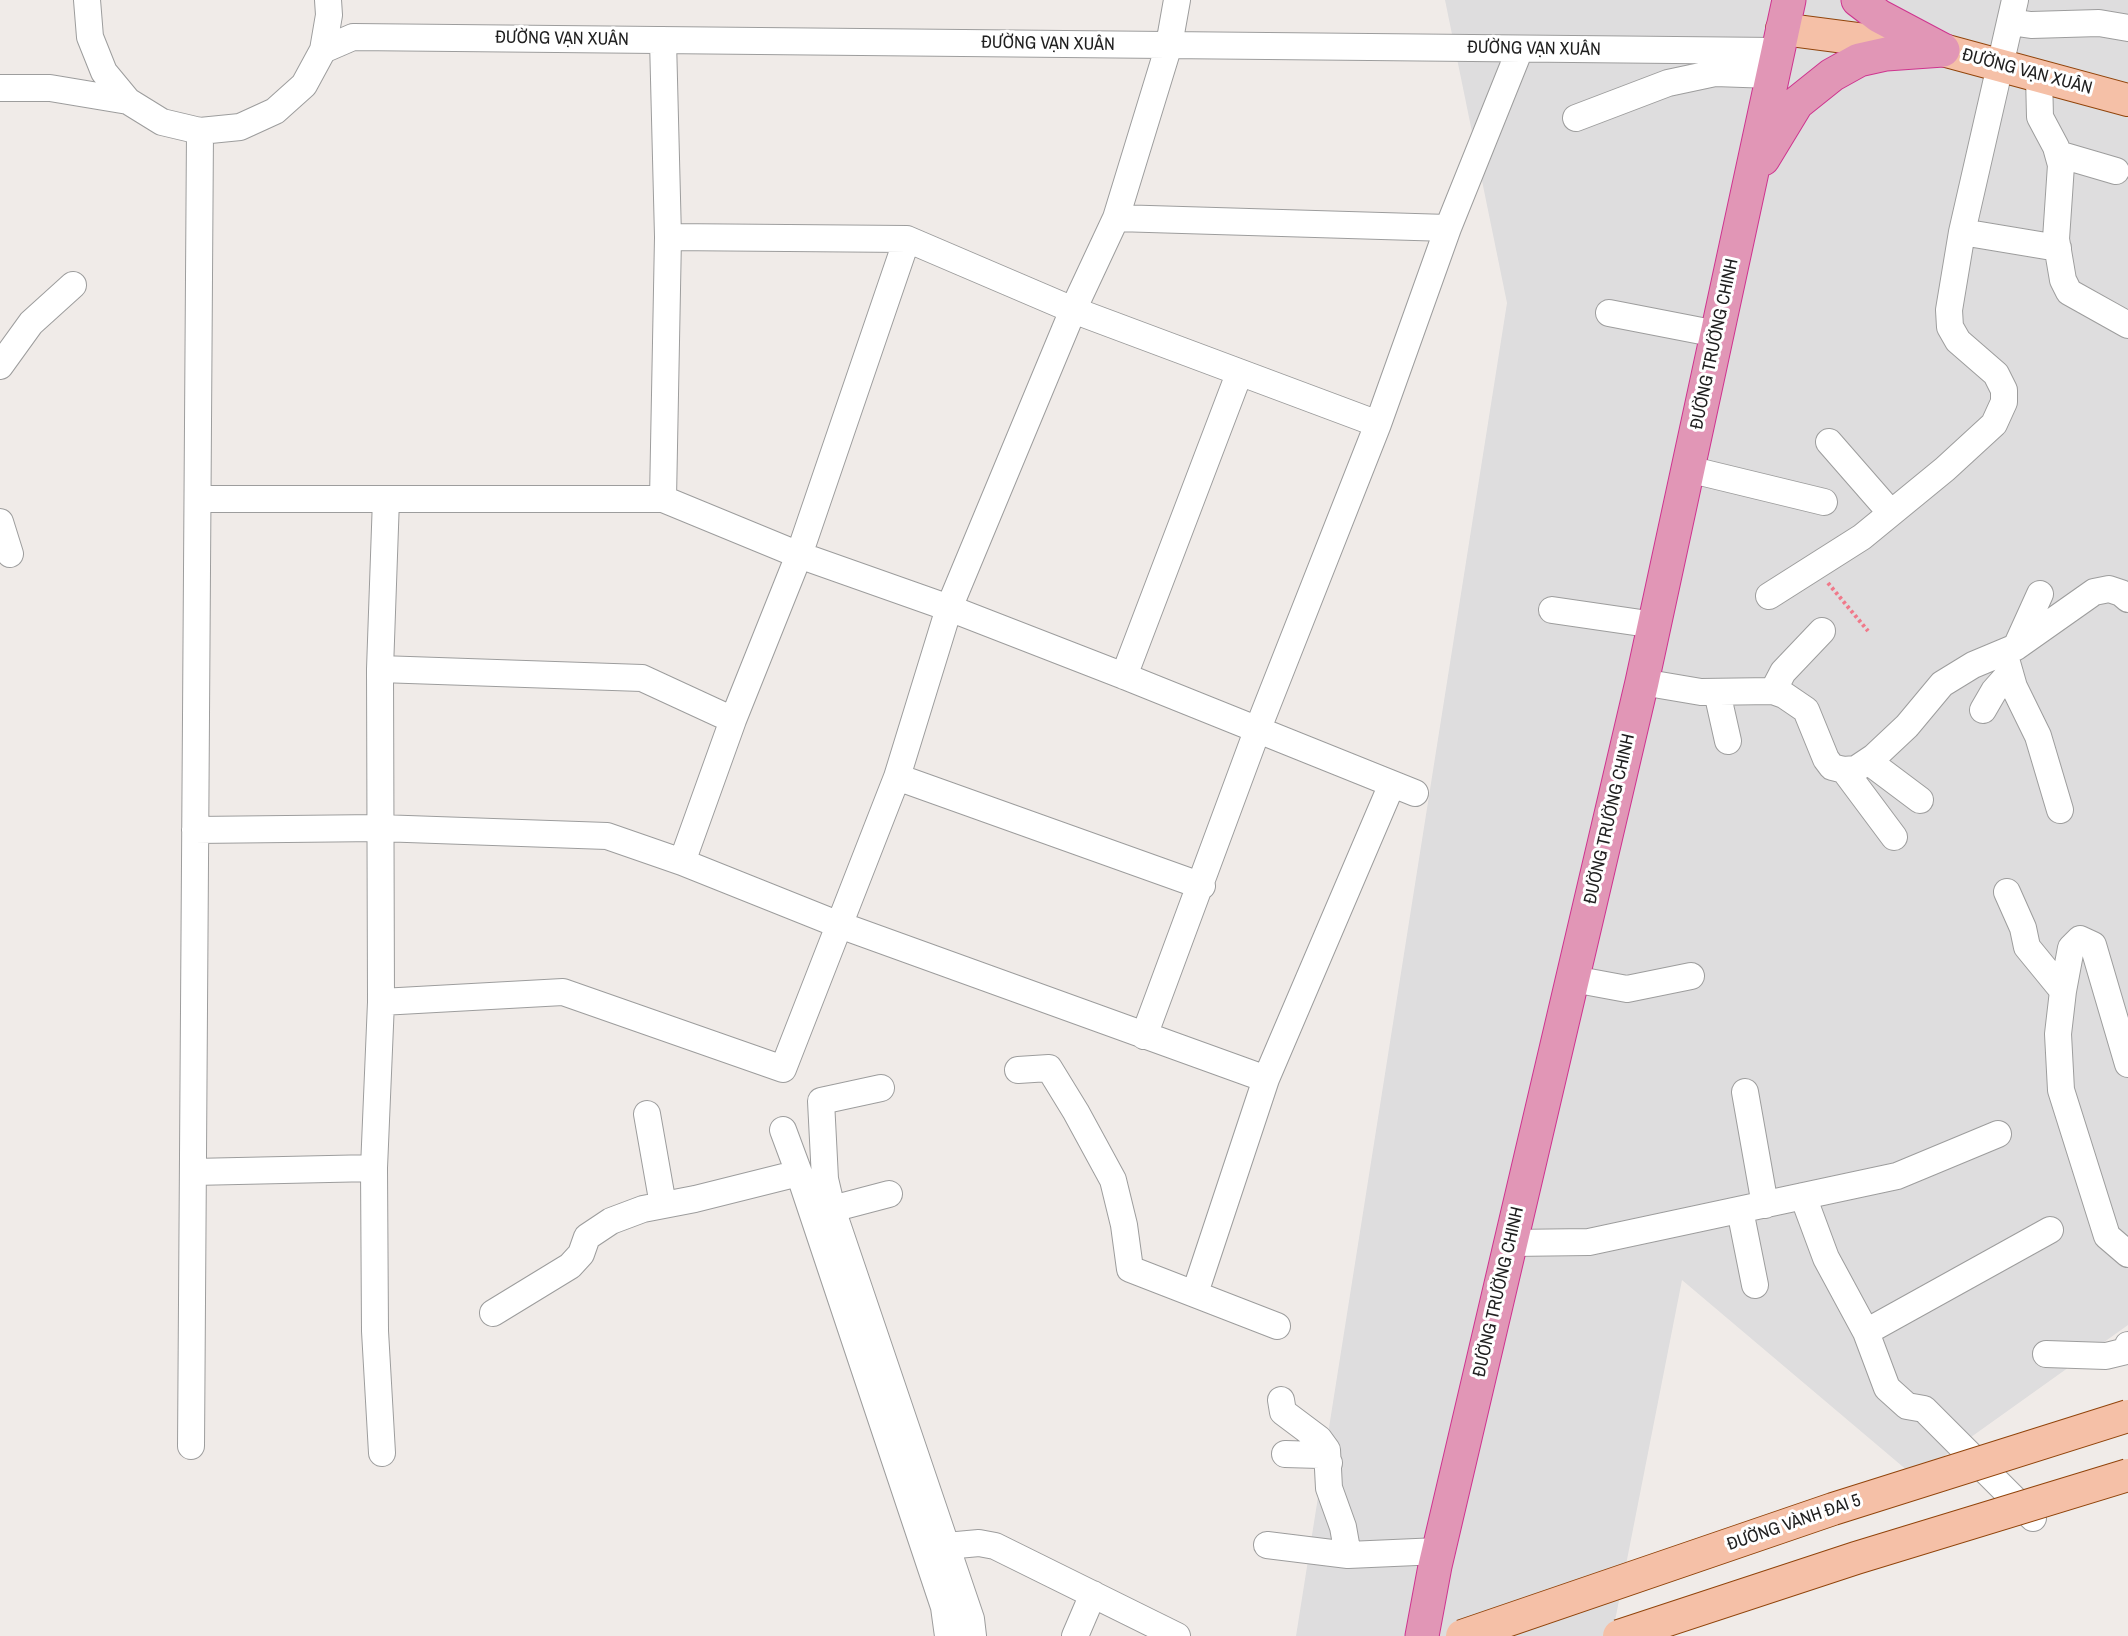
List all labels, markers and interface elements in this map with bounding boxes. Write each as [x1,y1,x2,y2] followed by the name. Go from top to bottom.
[495,27,629,51] street label: ĐƯỜNG VẠN XUÂN
[981,32,1115,56] street label: ĐƯỜNG VẠN XUÂN
[1467,37,1601,61] street label: ĐƯỜNG VẠN XUÂN
[1960,44,2094,100] street label: ĐƯỜNG VẠN XUÂN
[1686,257,1744,431] street label: ĐƯỜNG TRƯỜNG CHINH
[1580,732,1640,906] street label: ĐƯỜNG TRƯỜNG CHINH
[1469,1205,1529,1379] street label: ĐƯỜNG TRƯỜNG CHINH
[1724,1490,1864,1556] street label: ĐƯỜNG VÀNH ĐAI 5

